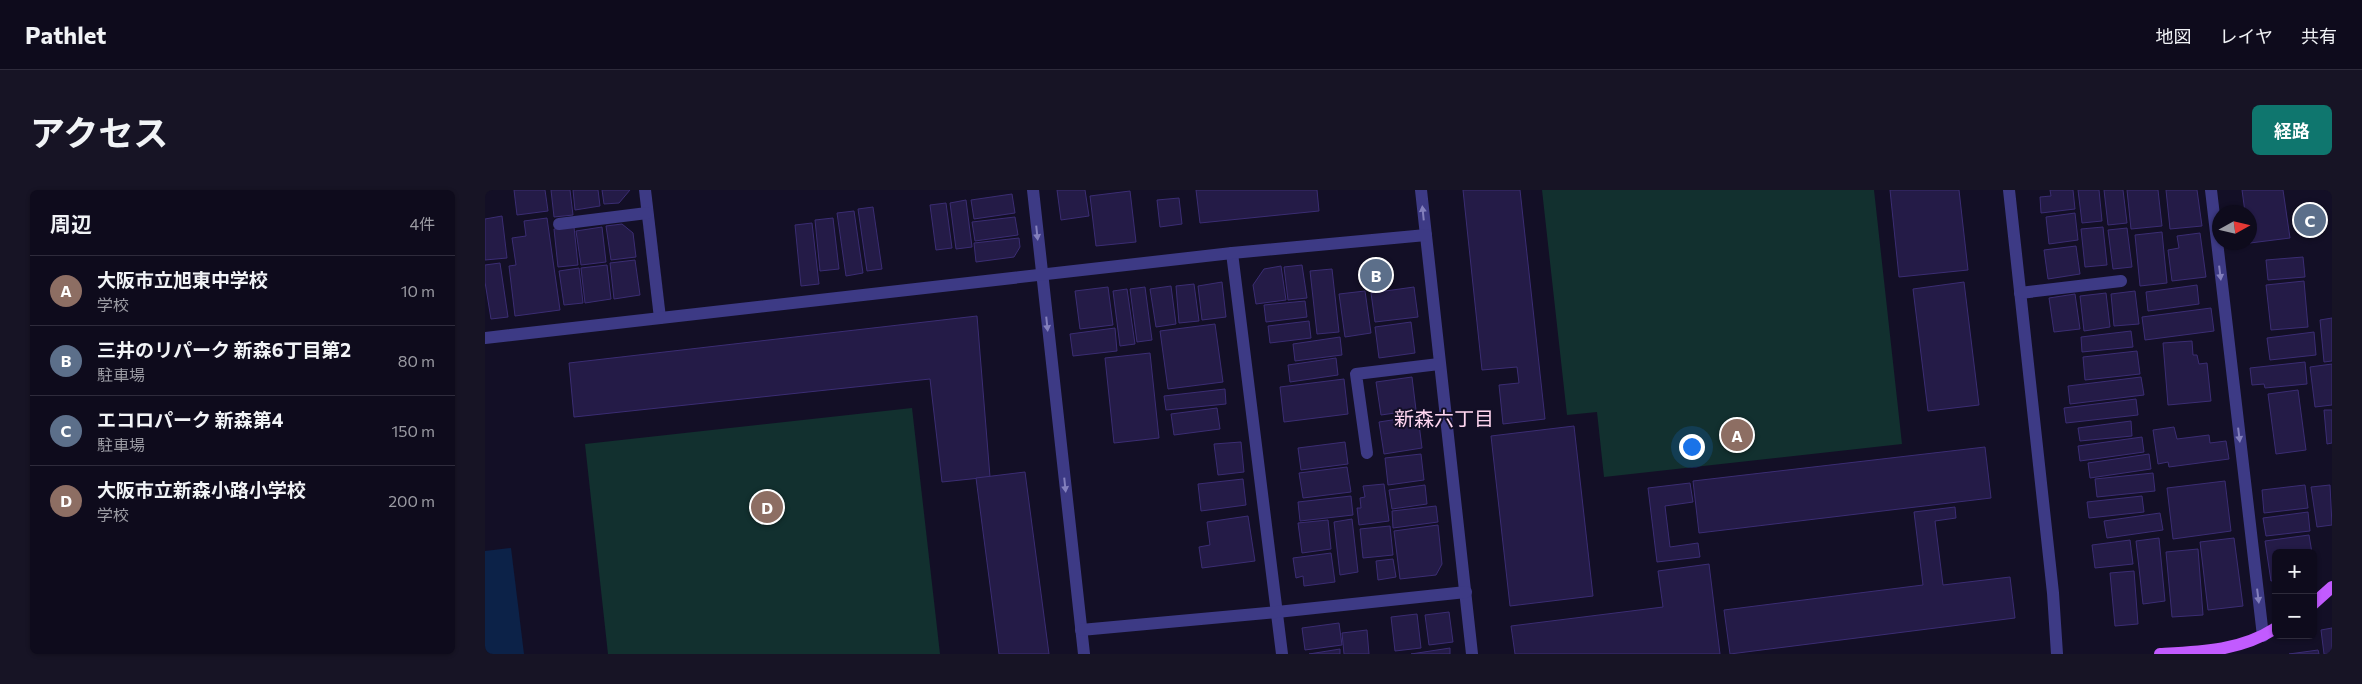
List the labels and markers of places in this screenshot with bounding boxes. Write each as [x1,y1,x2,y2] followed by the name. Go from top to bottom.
[2294,201,2326,239] pin: C
[1360,256,1392,294] pin: B
[1721,416,1753,454] pin: A
[751,488,783,526] pin: D

